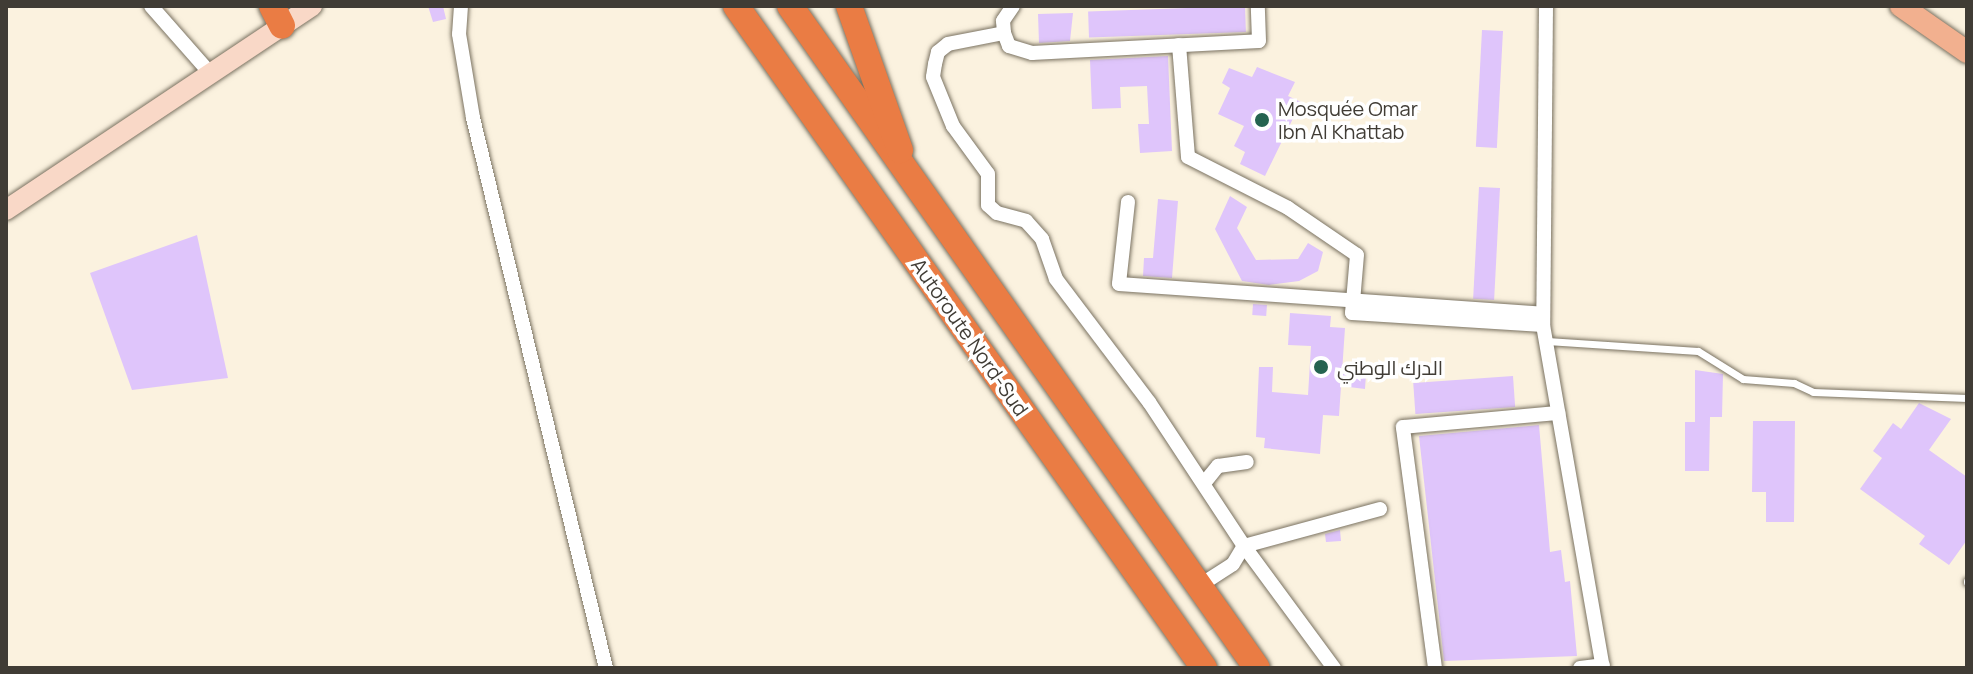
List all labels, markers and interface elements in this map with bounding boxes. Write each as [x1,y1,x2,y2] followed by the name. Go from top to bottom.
[1278,96,1418,143] place label: Mosquée Omar Ibn Al Khattab
[1253,111,1271,129] marker: Mosquée Omar Ibn Al Khattab
[907,254,1033,420] street label: Autoroute Nord-Sud
[1337,355,1443,379] place label: الدرك الوطني
[1312,358,1330,376] marker: الدرك الوطني

